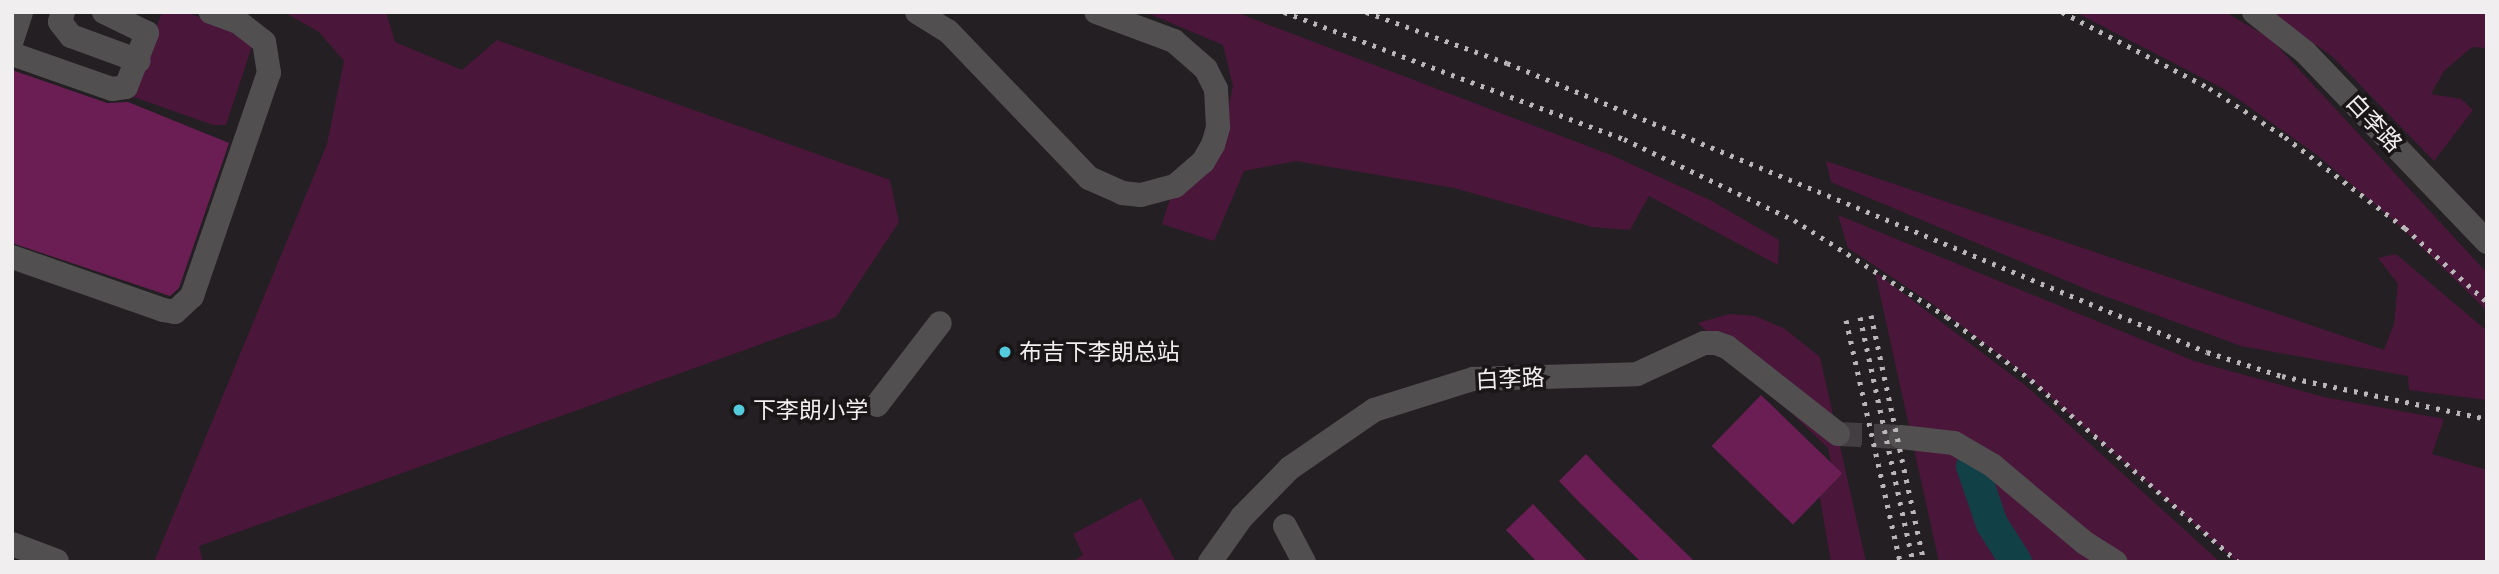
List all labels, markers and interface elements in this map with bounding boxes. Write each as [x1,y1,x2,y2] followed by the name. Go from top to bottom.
[2340,88,2408,158] street label: 白李路
[1019,338,1180,366] place label: 布吉下李朗总站
[997,344,1013,360] marker: 布吉下李朗总站
[1475,363,1545,395] street label: 白李路
[753,396,868,424] place label: 下李朗小学
[731,402,747,418] marker: 下李朗小学

